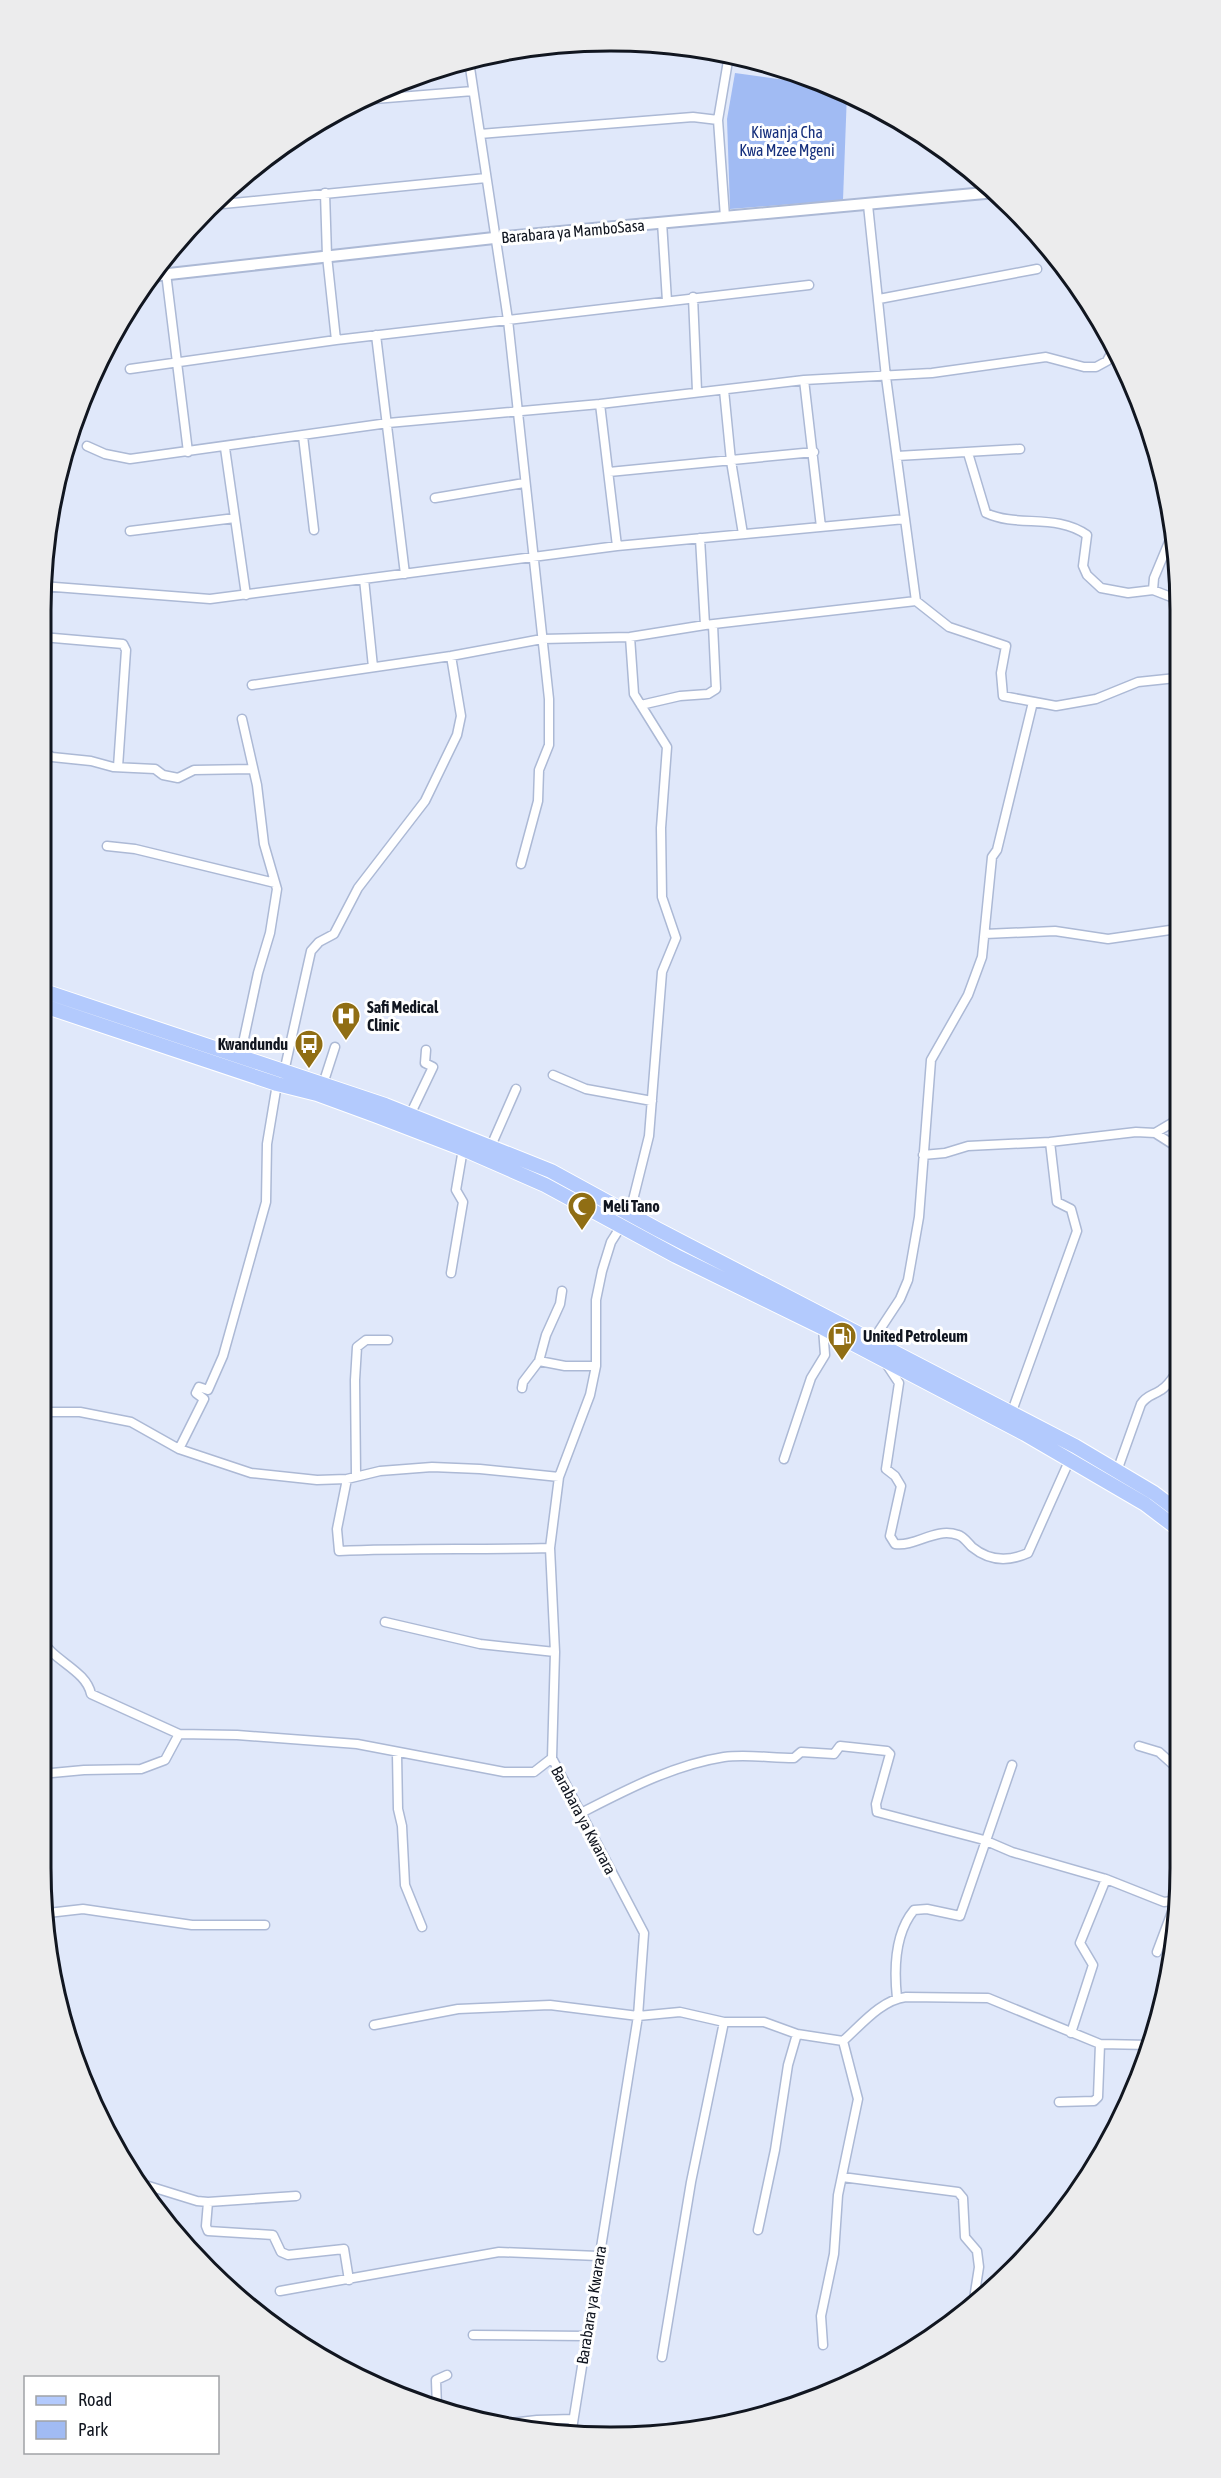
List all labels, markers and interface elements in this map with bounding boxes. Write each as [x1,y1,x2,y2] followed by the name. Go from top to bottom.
[739,123,835,160] park label: Kiwanja Cha Kwa Mzee Mgeni
[500,216,646,247] street label: Barabara ya MamboSasa
[367,998,439,1034] place label: Safi Medical Clinic
[330,1000,362,1042] hospital icon: Safi Medical Clinic
[293,1028,325,1070] bus stop icon: Kwandundu
[218,1035,288,1053] place label: Kwandundu
[566,1190,598,1232] mosque icon: Meli Tano
[603,1197,660,1215] place label: Meli Tano
[826,1320,858,1362] fuel station icon: United Petroleum
[863,1327,968,1345] place label: United Petroleum
[547,1763,620,1878] street label: Barabara ya Kwarara
[573,2244,610,2366] street label: Barabara ya Kwarara
[24,2376,219,2454] legend
[78,2389,112,2410] text: Road
[78,2419,108,2440] text: Park

